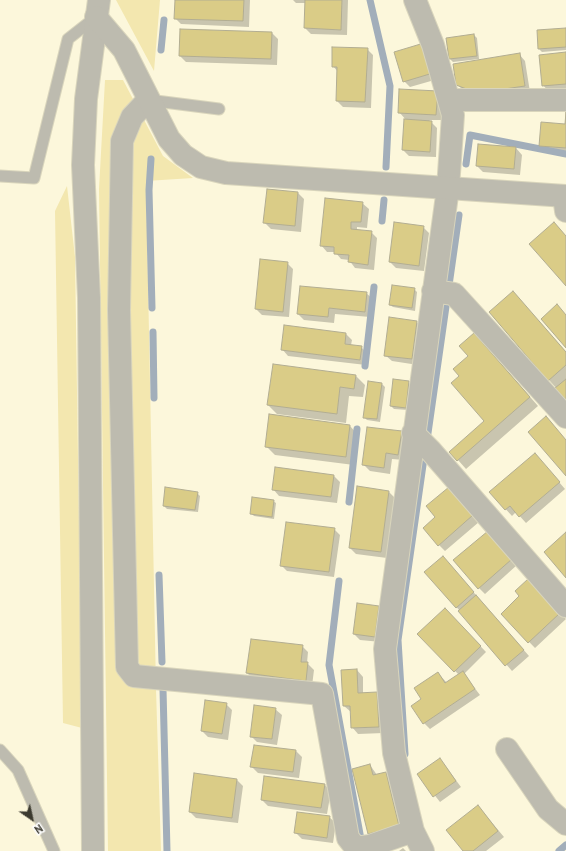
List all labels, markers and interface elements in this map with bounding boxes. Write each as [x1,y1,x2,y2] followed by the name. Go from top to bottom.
[12,799,52,839] north arrow
[32,821,46,837] text: N

